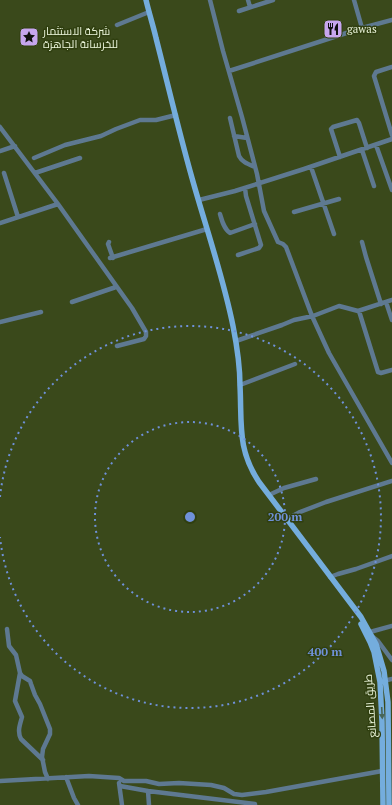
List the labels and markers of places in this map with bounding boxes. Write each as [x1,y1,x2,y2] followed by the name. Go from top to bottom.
[322,18,344,40] restaurant icon: gawas
[347,22,377,36] place label: gawas
[42,24,118,51] place label: شركة الاستثمار للخرسانة الجاهزة
[18,26,40,48] place icon: شركة الاستثمار للخرسانة الجاهزة
[183,510,197,524] centre of rings

